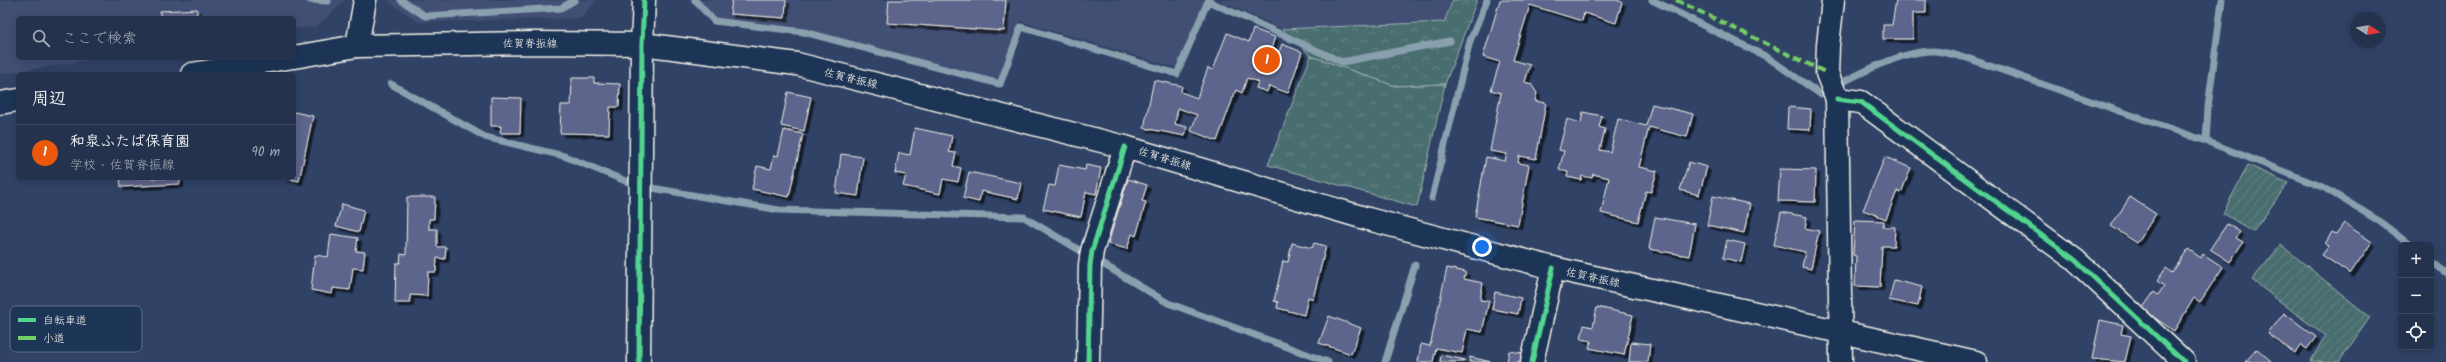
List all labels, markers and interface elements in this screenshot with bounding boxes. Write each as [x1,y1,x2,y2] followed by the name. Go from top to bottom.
[2350,12,2386,48] north arrow
[16,16,296,60] search box
[30,27,52,49] icon: search
[62,27,137,51] text: ここで検索
[503,35,558,53] street label: 佐賀脊振線
[1254,45,1280,75] pin: 1
[822,64,880,94] street label: 佐賀脊振線
[32,86,66,113] text: 周辺
[70,130,190,154] text: 和泉ふたば保育園
[43,142,47,163] text: 1
[252,142,280,163] text: 90 m
[1136,142,1194,176] street label: 佐賀脊振線
[70,155,175,176] text: 学校 · 佐賀脊振線
[1472,237,1492,257] your location
[2398,242,2434,350] map controls
[2398,242,2434,278] button: +
[1564,263,1622,293] street label: 佐賀脊振線
[2398,278,2434,314] button: −
[10,306,142,352] legend
[43,312,87,330] text: 自転車道
[2398,314,2434,350] button: locate
[43,330,65,348] text: 小道

